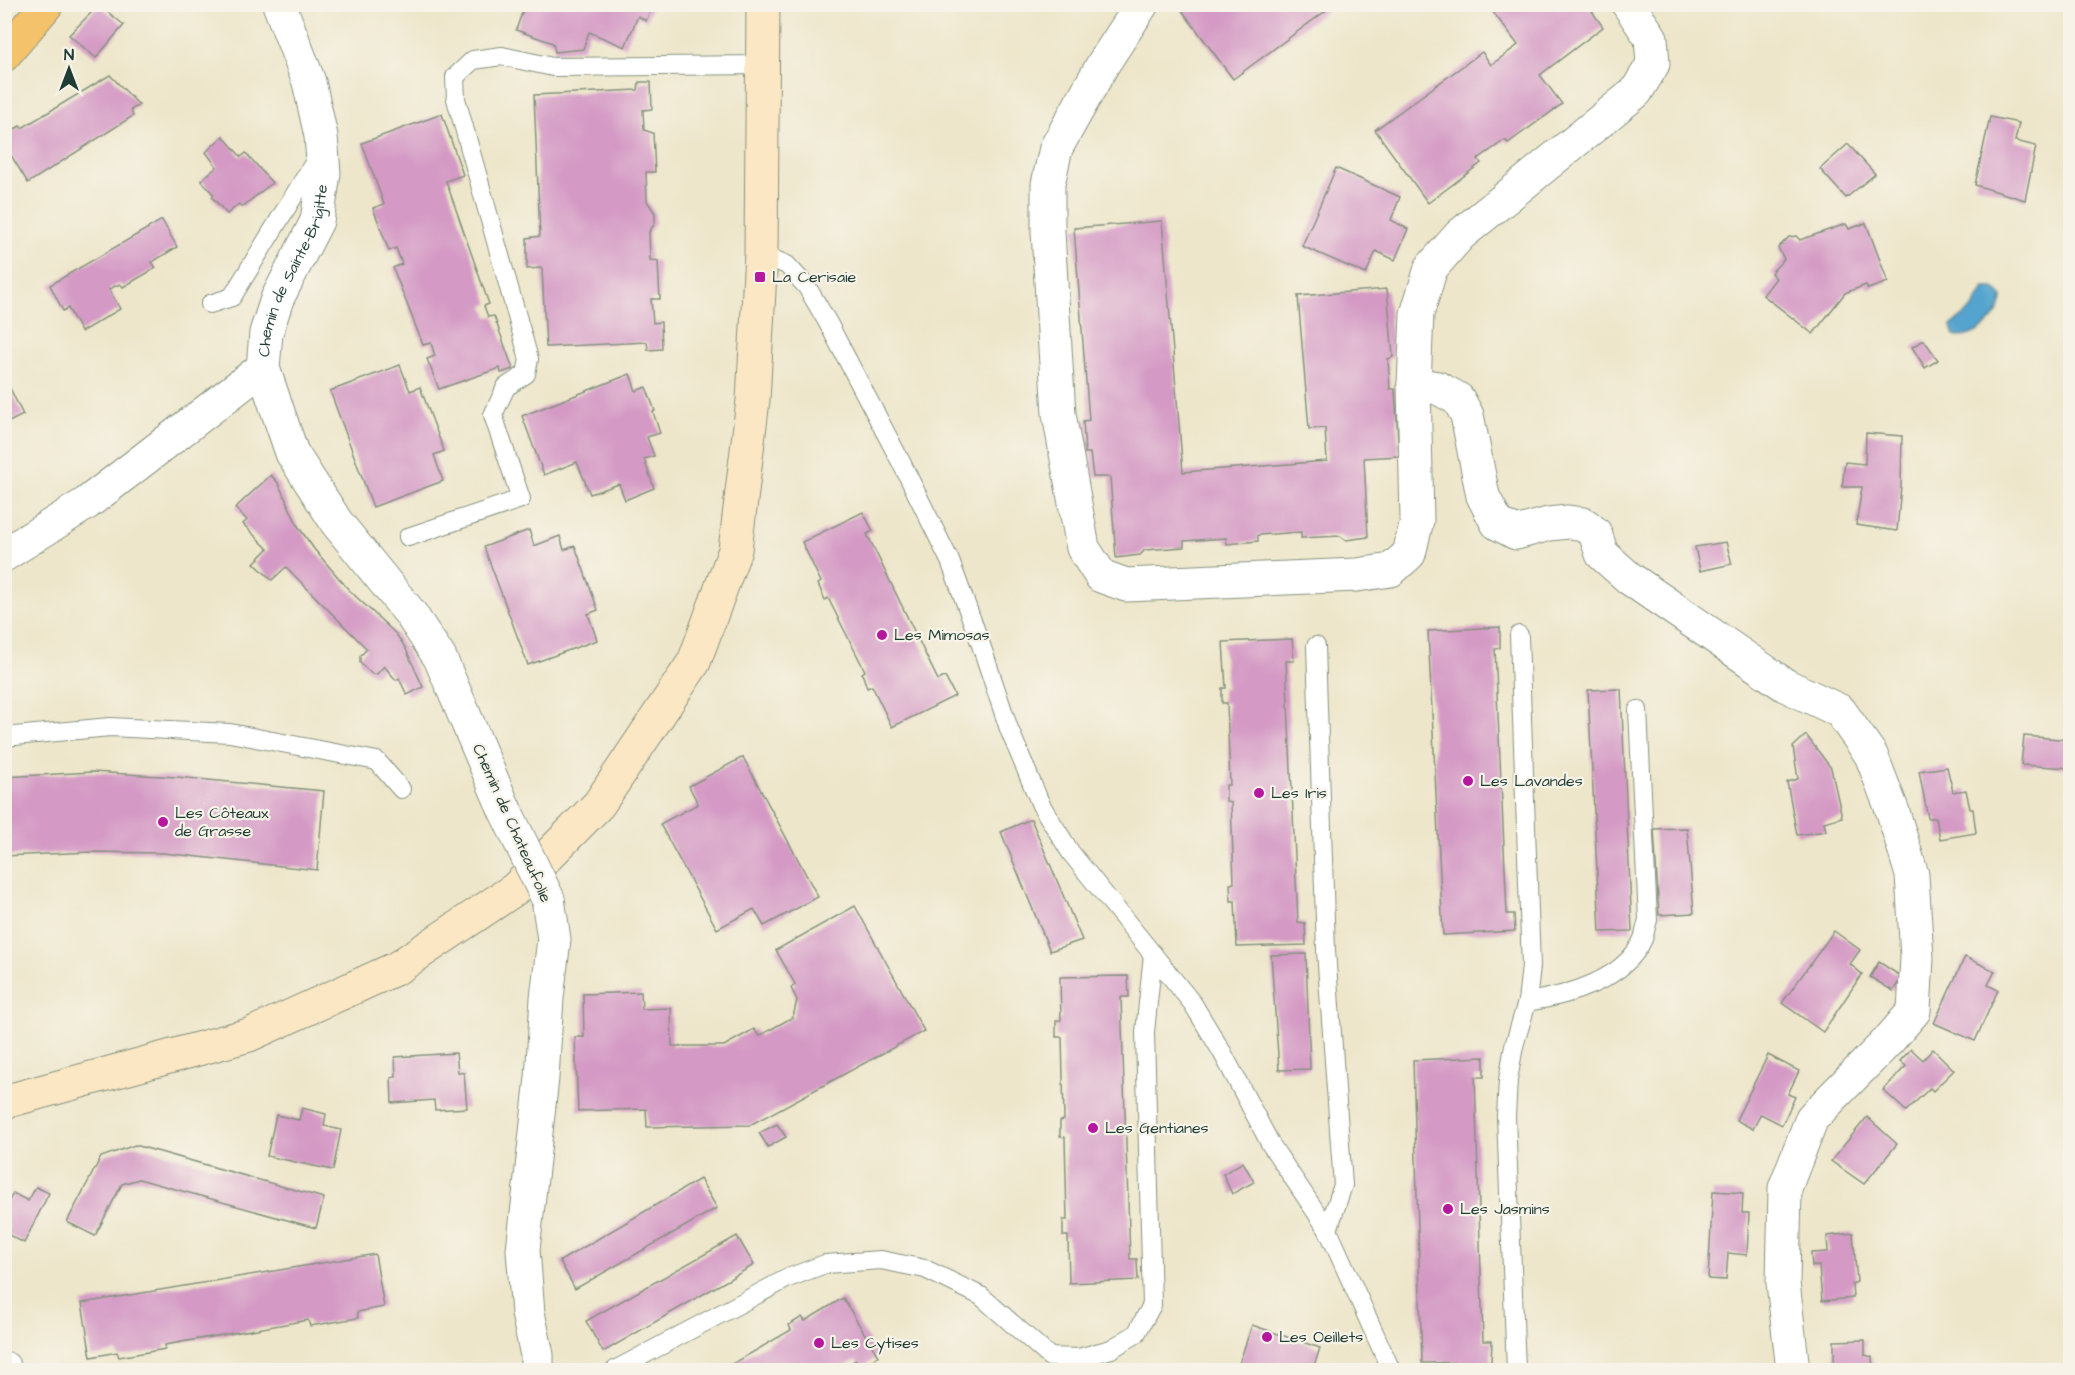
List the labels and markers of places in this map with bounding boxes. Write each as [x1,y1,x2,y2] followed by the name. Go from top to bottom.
[772,266,856,288] place label: La Cerisaie
[753,270,767,284] marker: La Cerisaie
[894,624,989,646] place label: Les Mimosas
[875,628,889,642] marker: Les Mimosas
[1480,770,1583,792] place label: Les Lavandes
[1461,774,1475,788] marker: Les Lavandes
[1271,782,1327,804] place label: Les Iris
[1252,786,1266,800] marker: Les Iris
[175,802,269,842] place label: Les Côteaux de Grasse
[156,815,170,829] marker: Les Côteaux de Grasse
[1105,1117,1209,1139] place label: Les Gentianes
[1086,1121,1100,1135] marker: Les Gentianes
[1460,1198,1550,1220] place label: Les Jasmins
[1441,1202,1455,1216] marker: Les Jasmins
[1279,1326,1363,1348] place label: Les Oeillets
[1260,1330,1274,1344] marker: Les Oeillets
[831,1332,919,1355] place label: Les Cytises
[812,1336,826,1350] marker: Les Cytises

